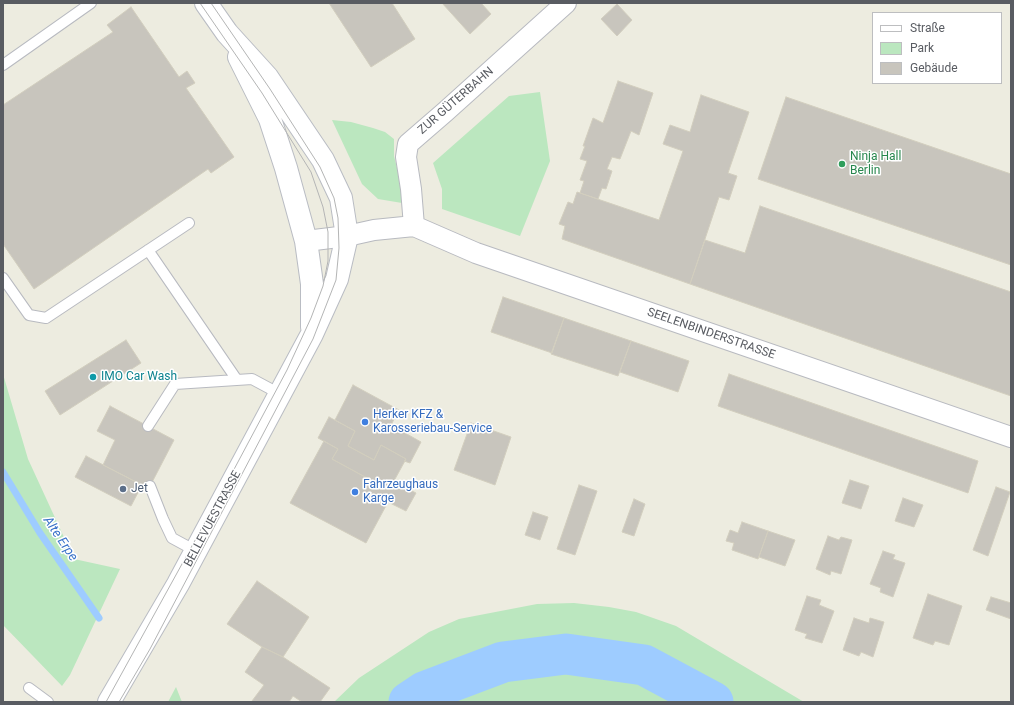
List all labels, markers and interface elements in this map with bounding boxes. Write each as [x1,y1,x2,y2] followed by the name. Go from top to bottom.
[872,12,1002,84] legend
[910,21,945,35] text: Straße
[910,41,934,55] text: Park
[910,61,958,75] text: Gebäude
[415,64,497,138] street label: ZUR GÜTERBAHN
[850,150,901,178] place label: Ninja Hall Berlin
[837,159,847,169] marker: Ninja Hall Berlin
[645,305,777,363] street label: SEELENBINDERSTRASSE
[101,370,177,384] place label: IMO Car Wash
[88,372,98,382] marker: IMO Car Wash
[373,408,492,436] place label: Herker KFZ & Karosseriebau-Service
[360,417,370,427] marker: Herker KFZ & Karosseriebau-Service
[182,468,244,570] street label: BELLEVUESTRASSE
[363,478,438,506] place label: Fahrzeughaus Karge
[131,482,148,496] place label: Jet
[118,484,128,494] marker: Jet
[350,487,360,497] marker: Fahrzeughaus Karge
[39,514,81,564] water label: Alte Erpe

